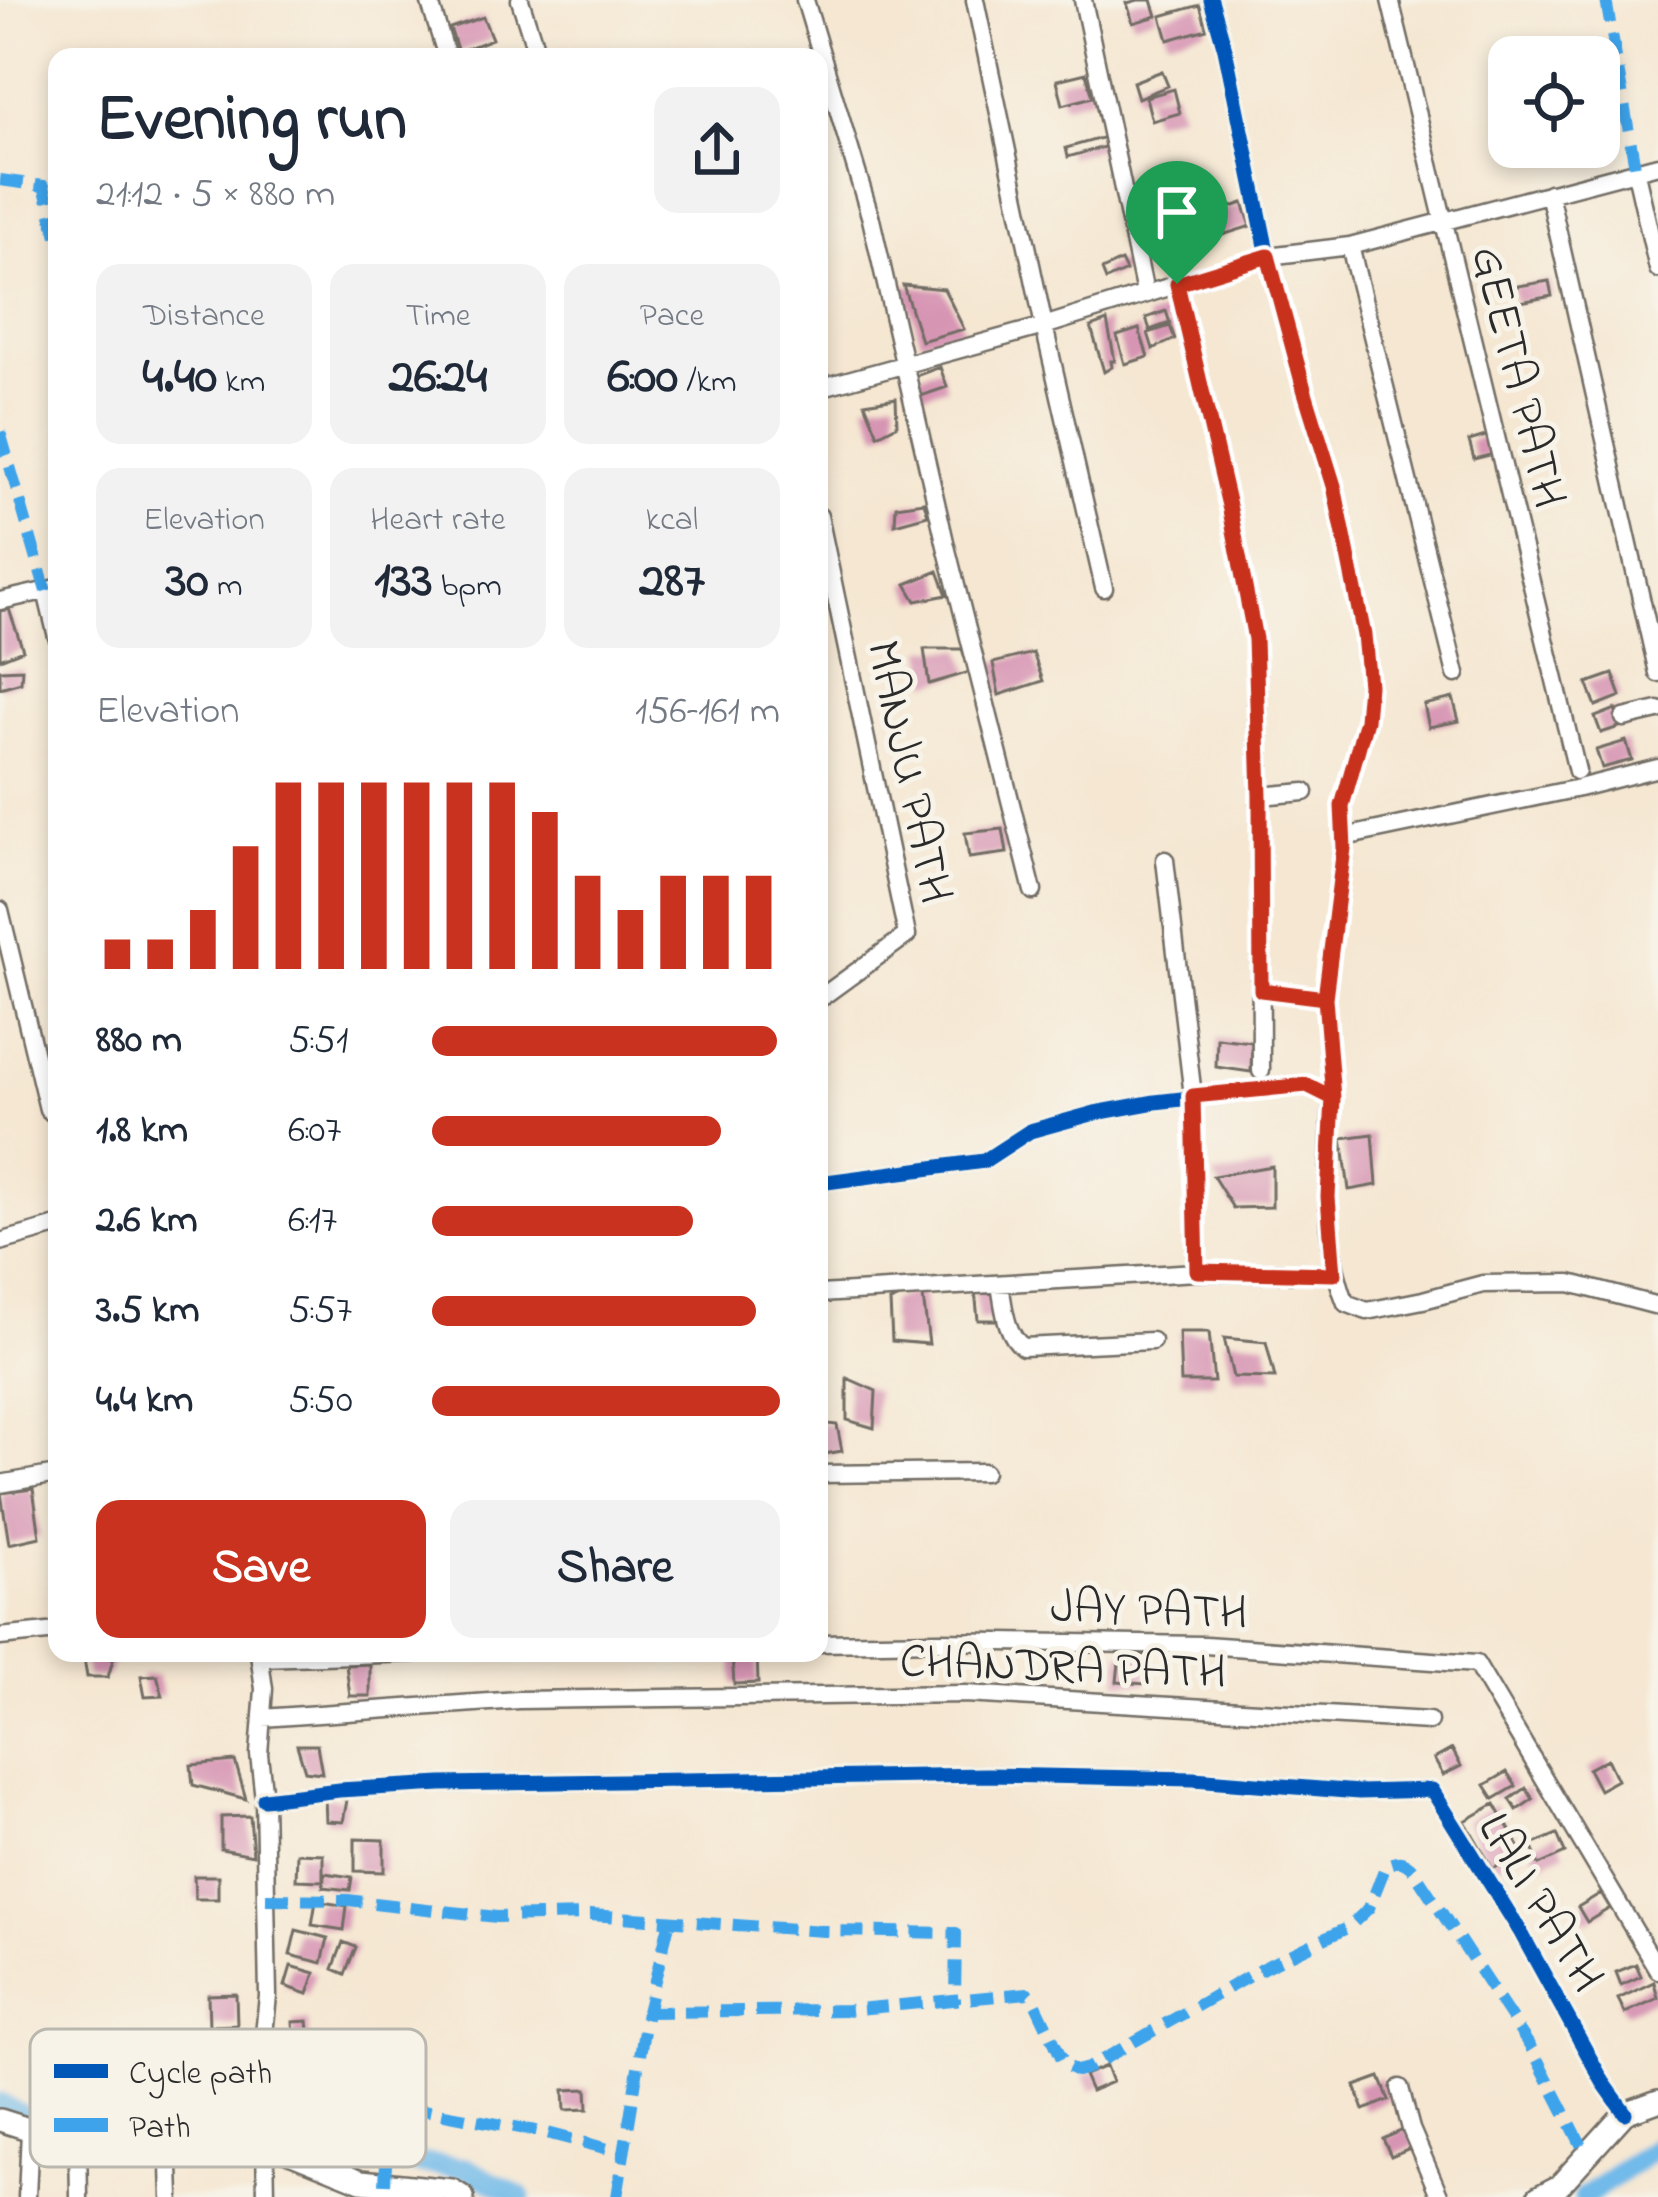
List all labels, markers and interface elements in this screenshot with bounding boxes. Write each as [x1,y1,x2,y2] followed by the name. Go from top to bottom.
[1488,36,1620,168] map controls
[1488,36,1620,168] button: locate
[96,74,407,170] text: Evening run
[654,87,780,213] button: share
[1126,161,1228,284] pin
[96,167,335,224] text: 21:12 · 5 × 880 m
[1144,179,1210,245] icon: arrive
[1450,239,1582,515] street label: GEETA PATH
[143,293,265,341] text: Distance
[405,293,471,341] text: Time
[640,293,704,341] text: Pace
[143,341,217,416] text: 4.40
[389,341,487,416] text: 26:24
[607,341,678,416] text: 6:00
[217,359,265,407] text: km
[678,359,737,407] text: /km
[143,497,265,545] text: Elevation
[370,497,506,545] text: Heart rate
[646,497,698,545] text: kcal
[166,545,209,620] text: 30
[374,545,433,620] text: 133
[639,545,705,620] text: 287
[209,563,242,611] text: m
[433,563,502,611] text: bpm
[845,634,969,910] street label: MANJU PATH
[96,684,239,741] text: Elevation
[635,684,780,741] text: 156–161 m
[96,1013,182,1070] text: 880 m
[288,1013,348,1070] text: 5:51
[96,1103,188,1160] text: 1.8 km
[288,1103,341,1160] text: 6:07
[96,1193,198,1250] text: 2.6 km
[288,1193,337,1250] text: 6:17
[96,1283,199,1340] text: 3.5 km
[288,1283,352,1340] text: 5:57
[96,1373,193,1430] text: 4.4 km
[288,1373,353,1430] text: 5:50
[96,1500,426,1638] button: Save
[450,1500,780,1638] button: Share
[1049,1574,1248,1650] street label: JAY PATH
[898,1628,1227,1710] street label: CHANDRA PATH
[1458,1801,1620,2007] street label: LALI PATH
[30,2029,426,2167] legend
[129,2051,272,2099] text: Cycle path
[129,2105,191,2153] text: Path

